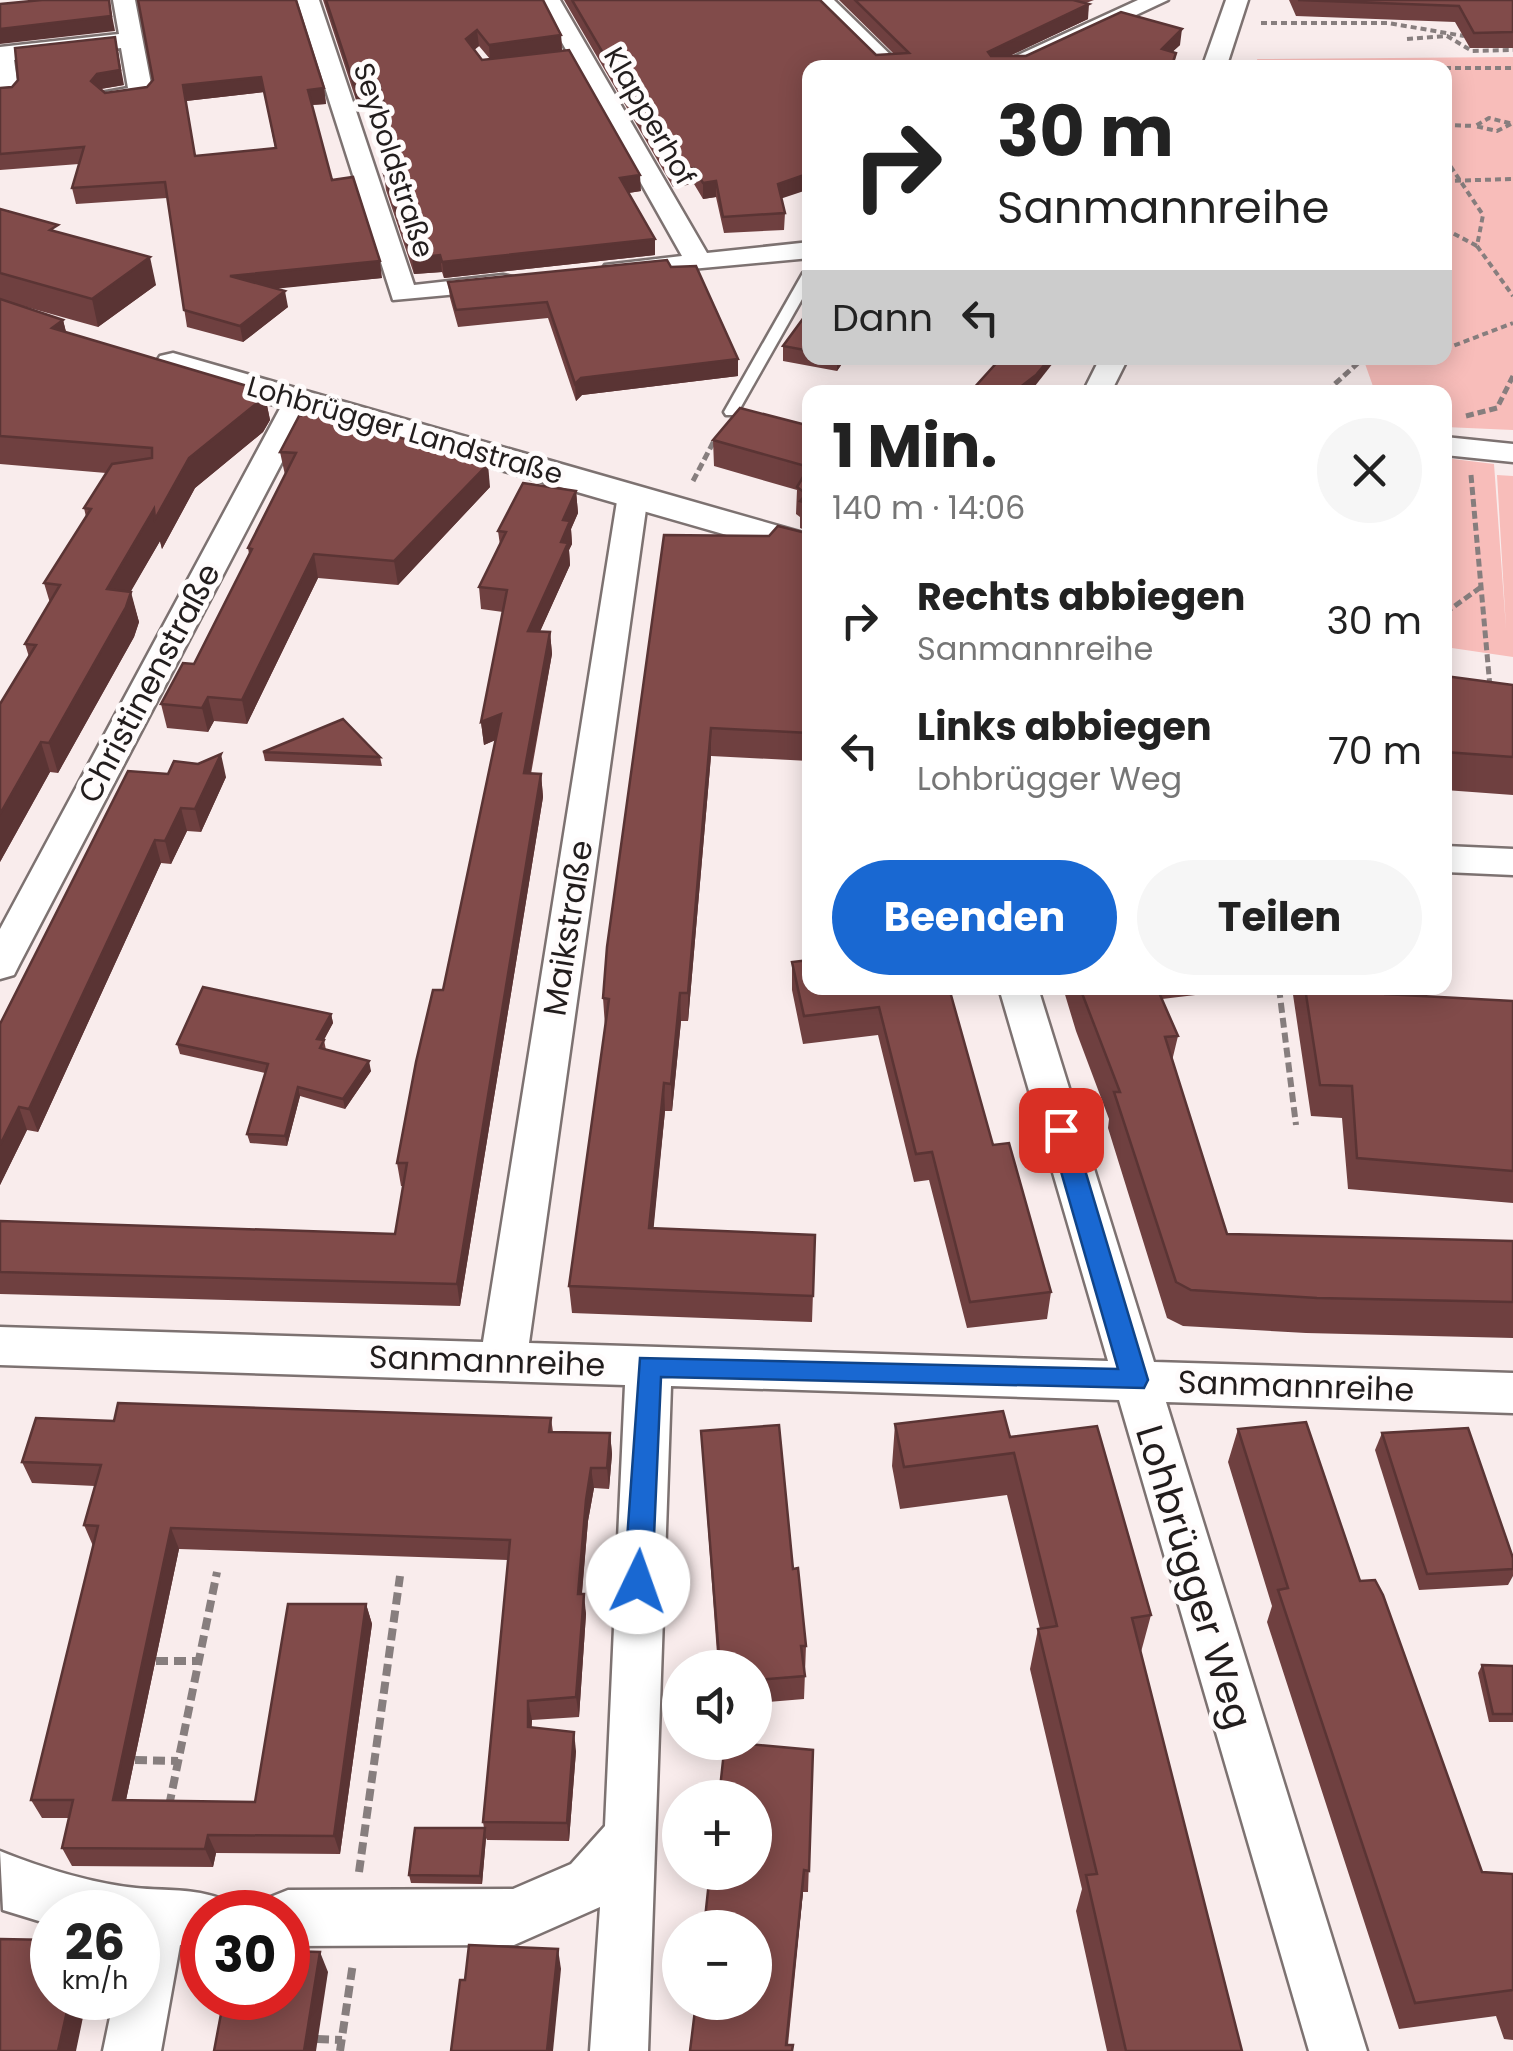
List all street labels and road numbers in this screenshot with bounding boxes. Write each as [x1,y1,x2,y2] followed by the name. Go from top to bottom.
[594,40,705,192] street label: Klapperhof
[344,58,443,263] street label: Seyboldstraße
[242,367,567,494] street label: Lohbrügger Landstraße
[66,555,231,811] street label: Christinenstraße
[531,837,604,1019] street label: Maikstraße
[368,1334,606,1387] street label: Sanmannreihe
[1177,1359,1415,1412] street label: Sanmannreihe
[1123,1419,1266,1735] street label: Lohbrügger Weg

